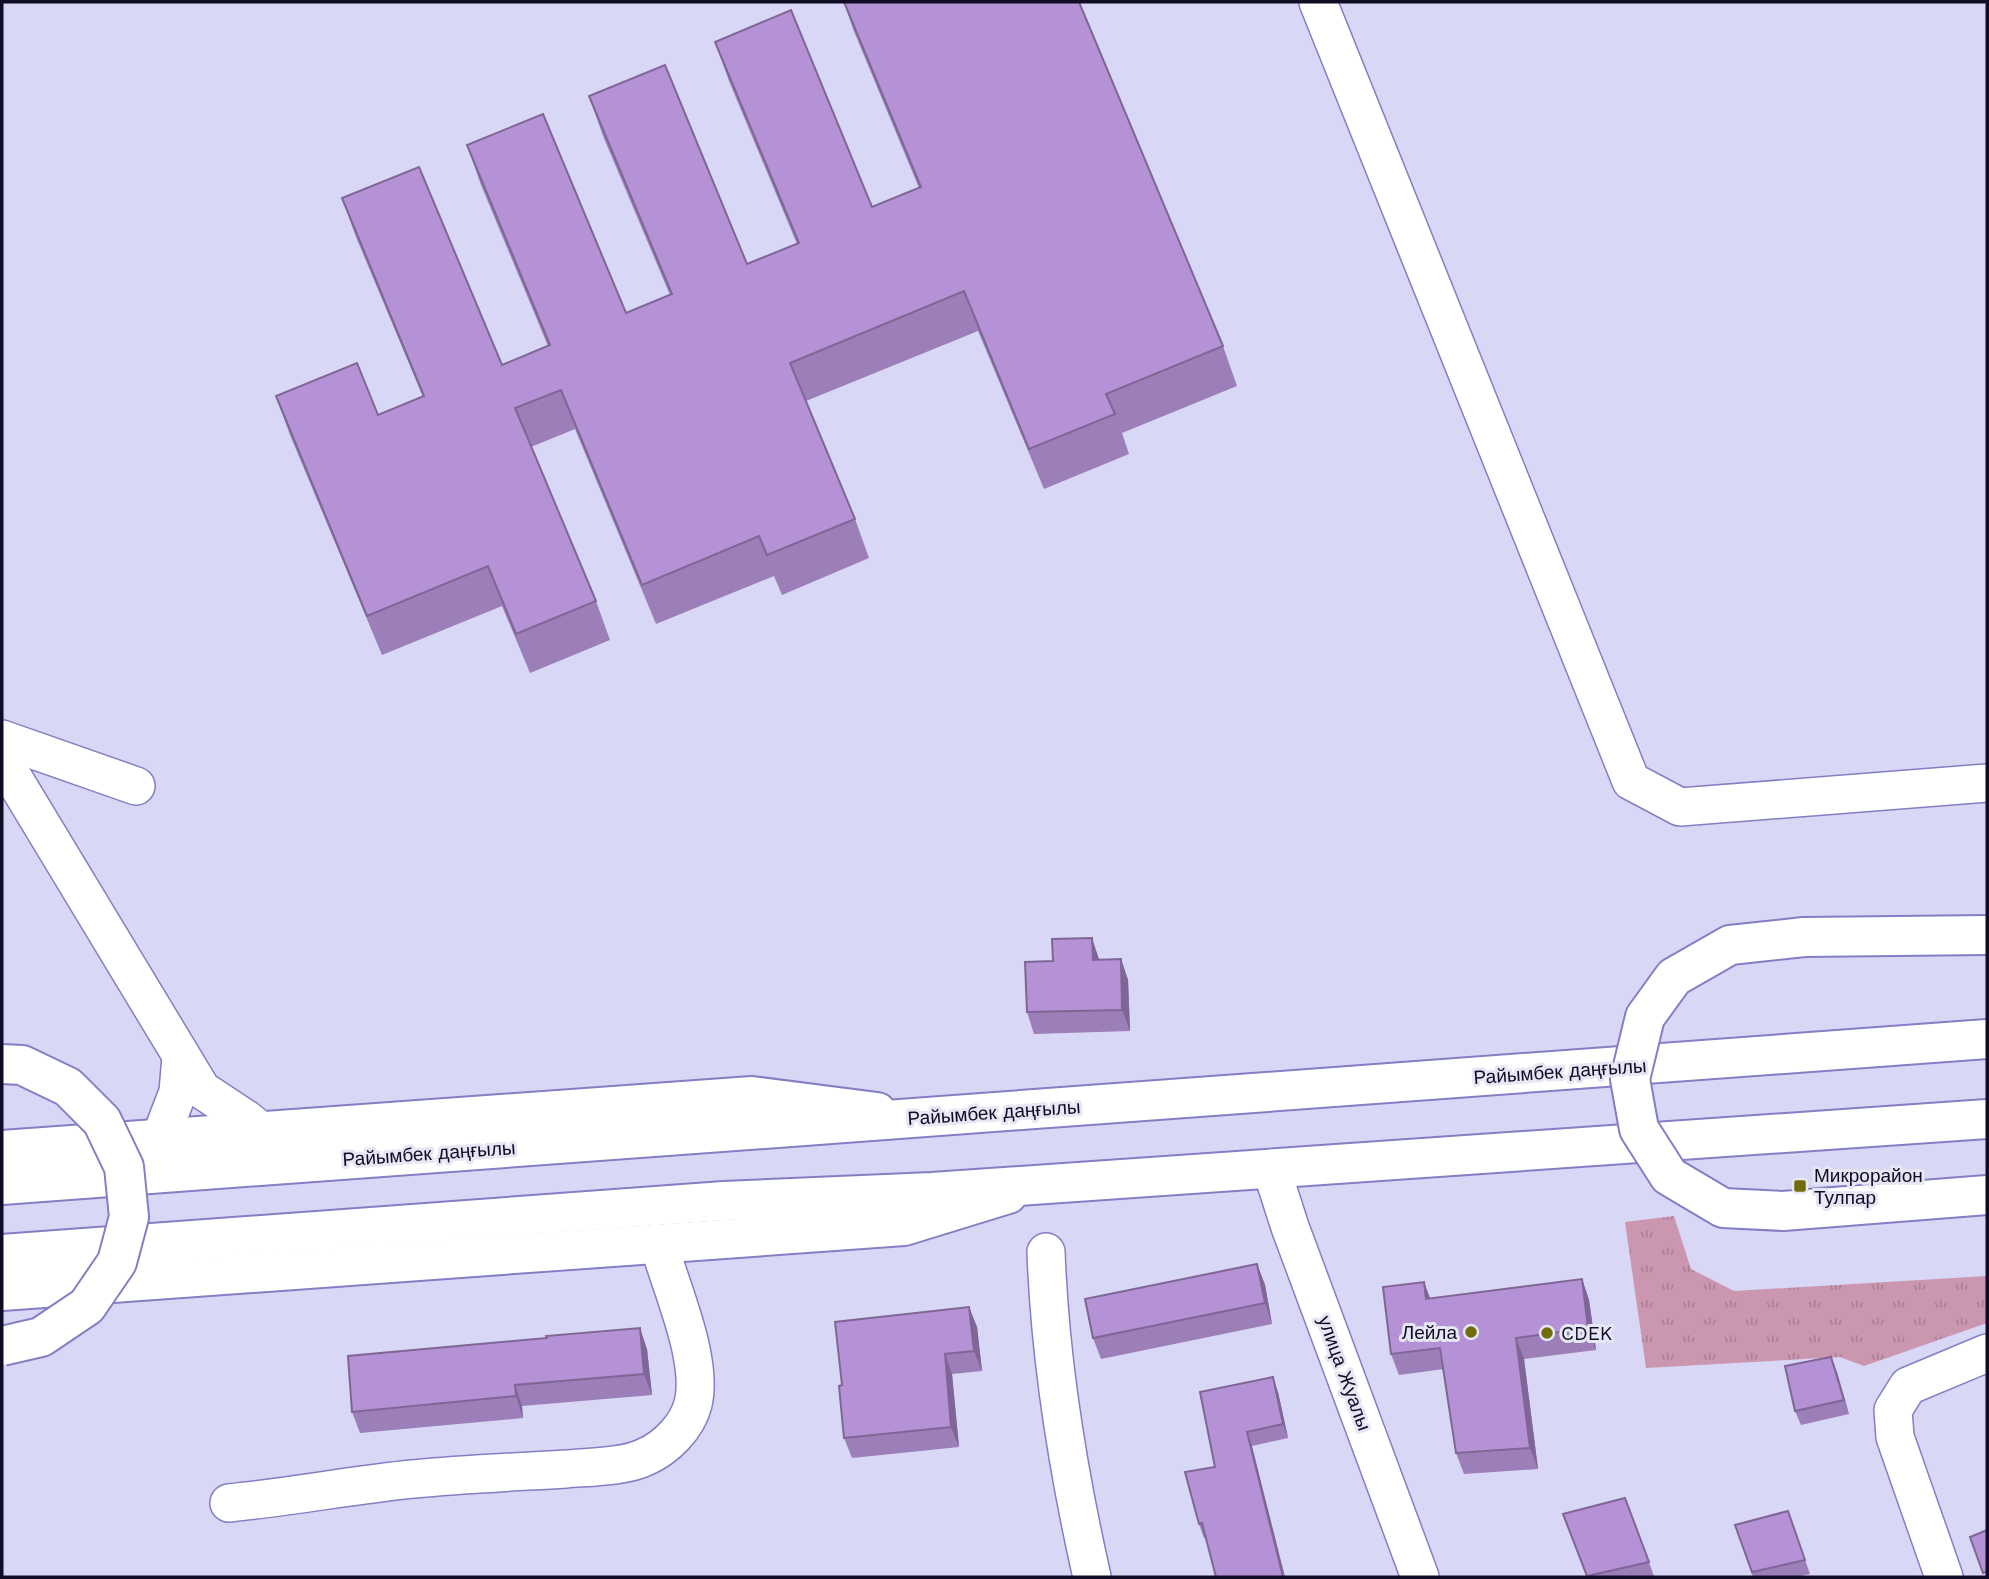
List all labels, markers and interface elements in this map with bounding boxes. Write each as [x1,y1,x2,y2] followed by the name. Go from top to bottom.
[1473,1054,1647,1089] street label: Райымбек даңғылы
[907,1095,1081,1130] street label: Райымбек даңғылы
[342,1136,516,1171] street label: Райымбек даңғылы
[1814,1164,1923,1209] place label: Микрорайон Тулпар
[1792,1178,1808,1194] marker: Микрорайон Тулпар
[1313,1313,1376,1434] street label: улица Жуалы
[1402,1321,1457,1344] place label: Лейла
[1561,1322,1612,1345] place label: CDEK
[1463,1324,1479,1340] marker: Лейла
[1539,1325,1555,1341] marker: CDEK

